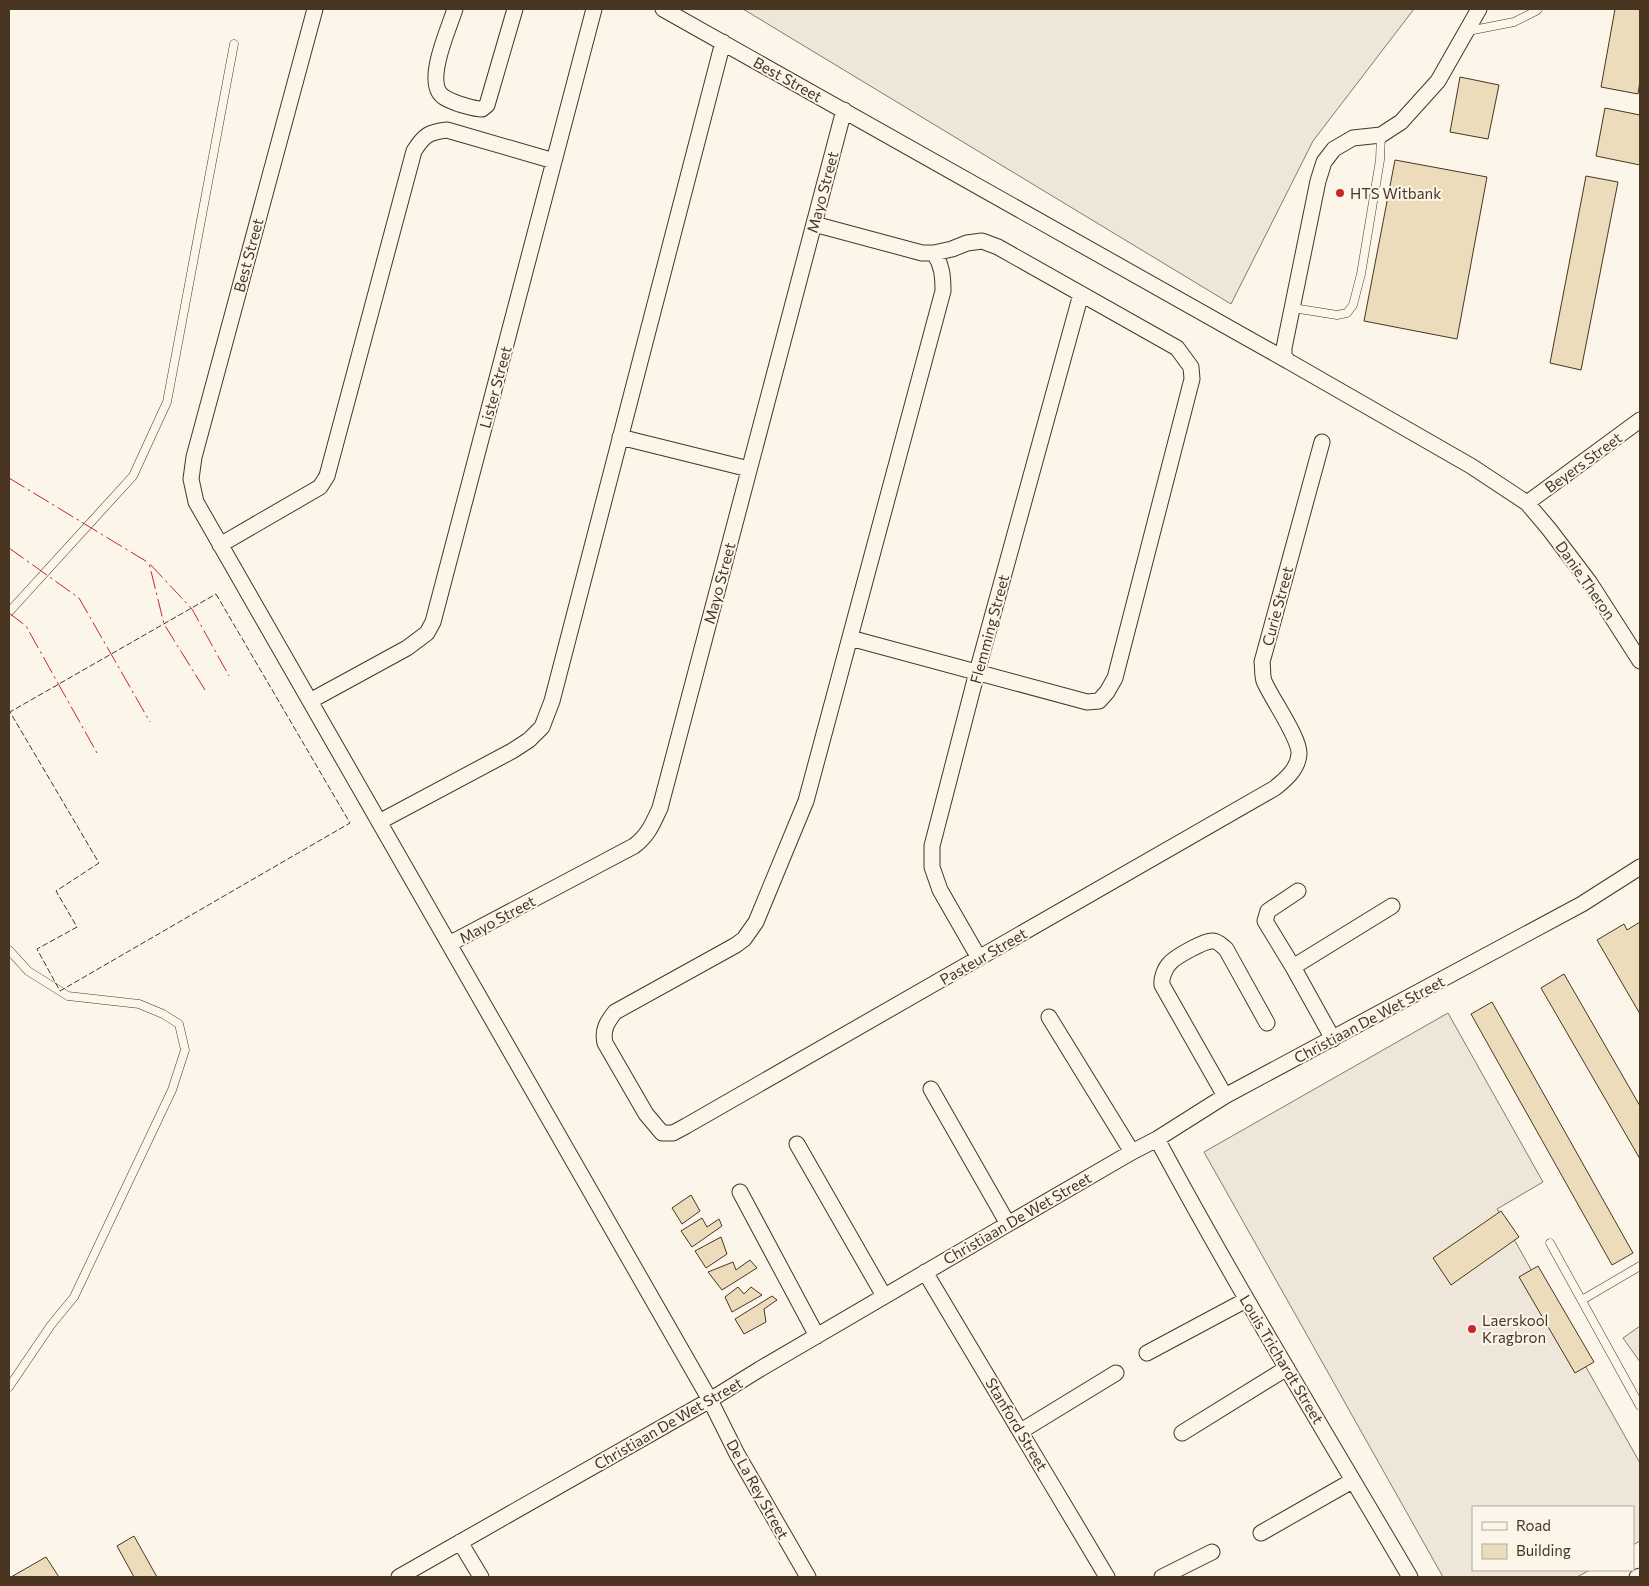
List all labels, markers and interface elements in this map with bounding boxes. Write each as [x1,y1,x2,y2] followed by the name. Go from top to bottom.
[750,53,826,105] street label: Best Street
[802,149,842,235] street label: Mayo Street
[1350,184,1441,202] place label: HTS Witbank
[1334,187,1346,199] marker: HTS Witbank
[229,216,267,294] street label: Best Street
[475,344,515,430] street label: Lister Street
[1541,428,1625,496] street label: Beyers Street
[1552,537,1620,623] street label: Danie Theron
[699,540,739,626] street label: Mayo Street
[1258,564,1296,648] street label: Curie Street
[966,572,1012,686] street label: Flemming Street
[456,891,538,947] street label: Mayo Street
[936,924,1030,988] street label: Pasteur Street
[1291,972,1447,1066] street label: Christiaan De Wet Street
[940,1168,1094,1268] street label: Christiaan De Wet Street
[1236,1291,1328,1427] street label: Louis Trichardt Street
[1482,1311,1548,1346] place label: Laerskool Kragbron
[1466,1323,1478,1335] marker: Laerskool Kragbron
[591,1373,745,1473] street label: Christiaan De Wet Street
[982,1374,1052,1474] street label: Stanford Street
[723,1436,793,1542] street label: De La Rey Street
[1472,1506,1634,1571] legend
[1516,1516,1551,1534] text: Road
[1516,1541,1571,1559] text: Building

